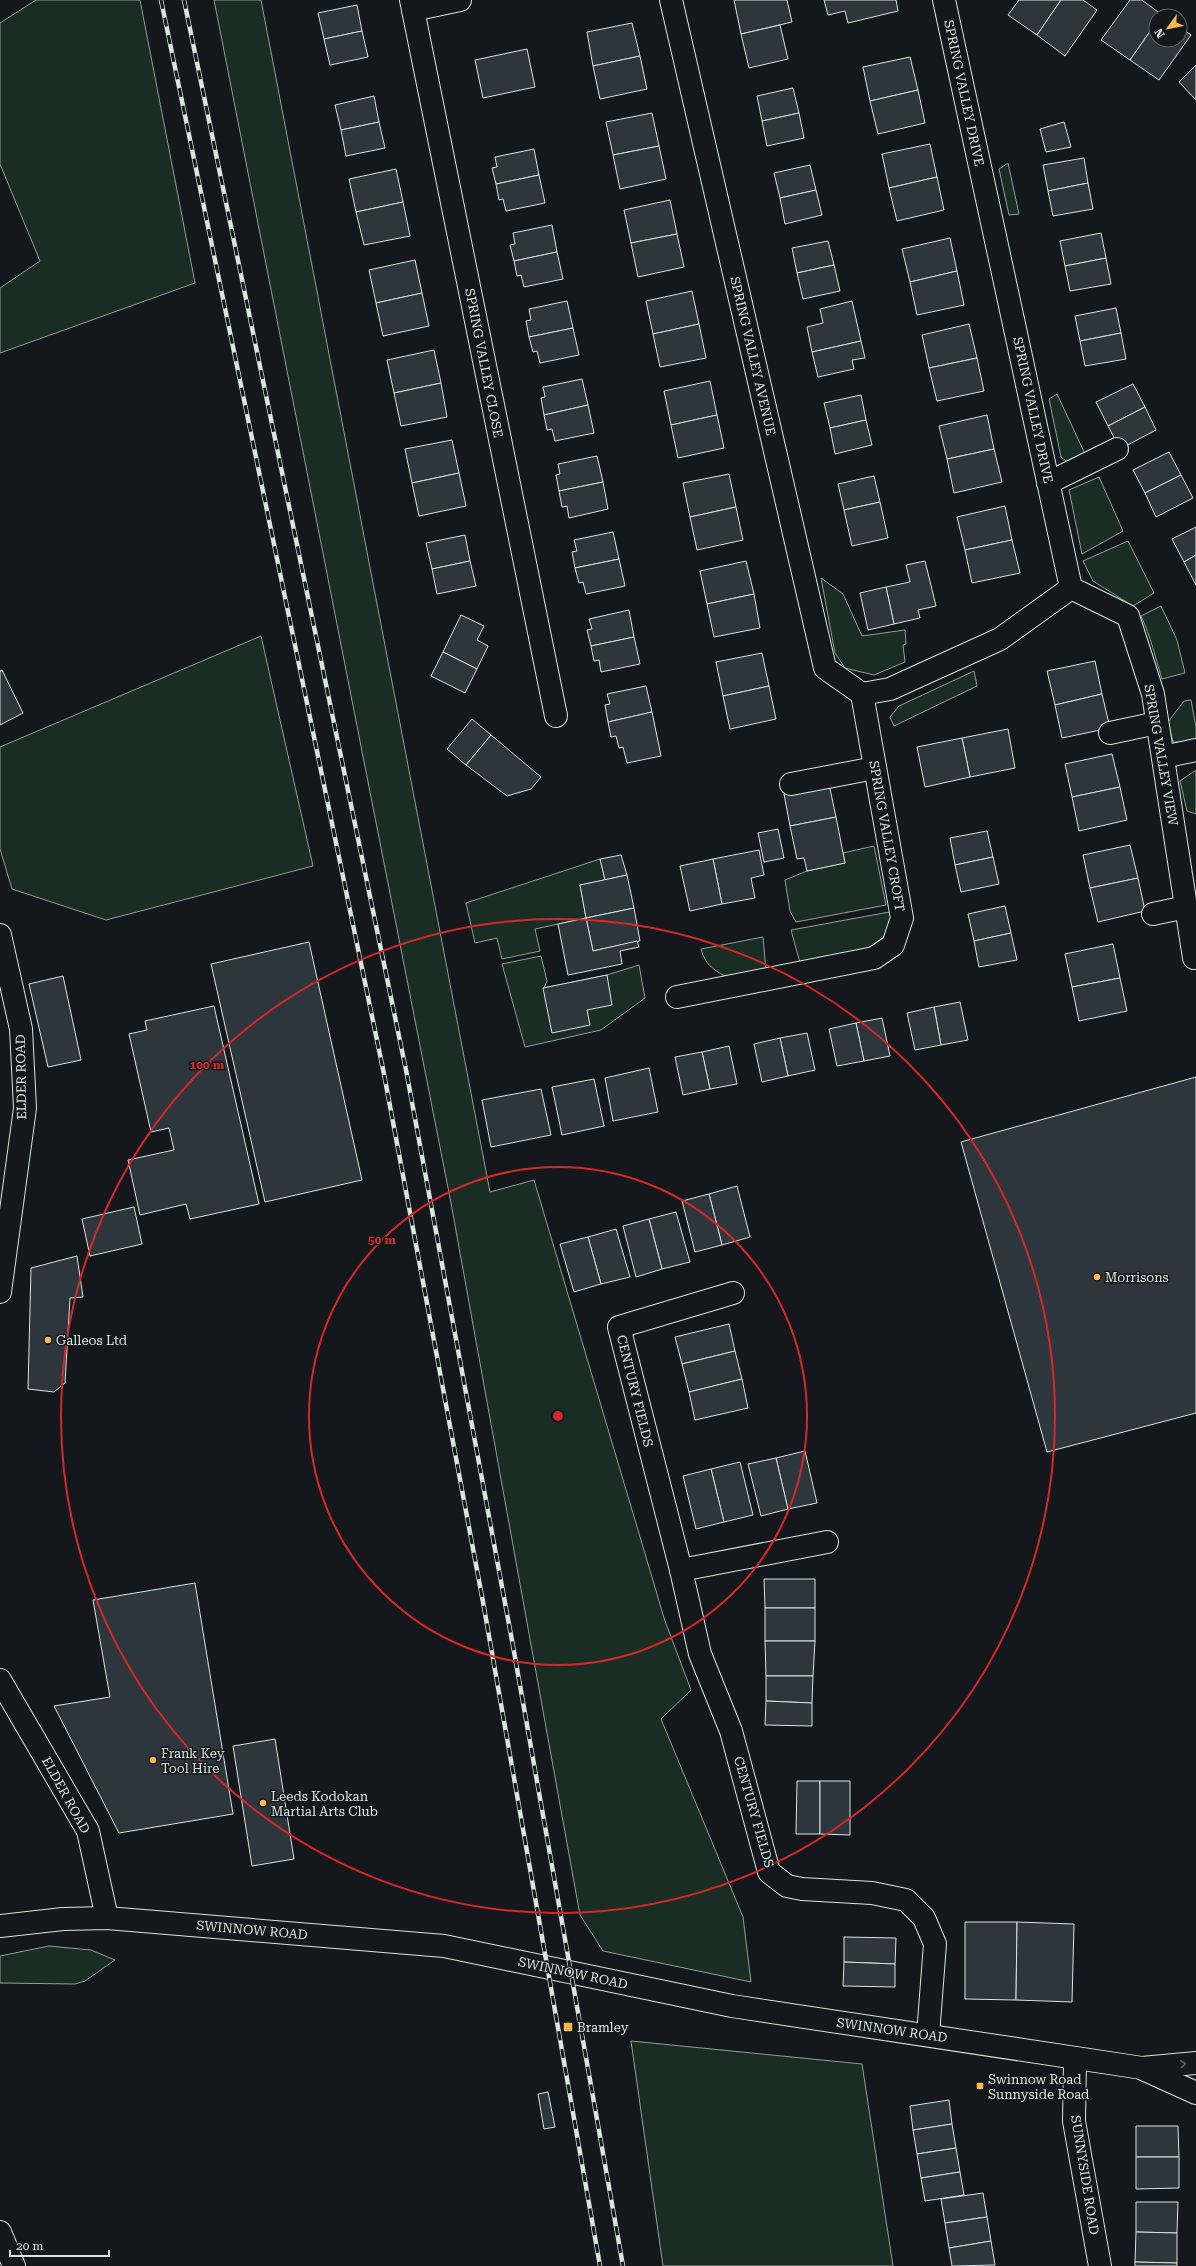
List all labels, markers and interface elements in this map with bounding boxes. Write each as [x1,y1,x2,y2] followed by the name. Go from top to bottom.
[1148,8,1188,48] north arrow
[941,18,987,168] street label: SPRING VALLEY DRIVE
[1152,26,1168,40] text: N
[727,275,779,437] street label: SPRING VALLEY AVENUE
[462,287,506,439] street label: SPRING VALLEY CLOSE
[1010,335,1056,485] street label: SPRING VALLEY DRIVE
[1141,683,1181,828] street label: SPRING VALLEY VIEW
[866,759,908,913] street label: SPRING VALLEY CROFT
[13,1034,29,1120] street label: ELDER ROAD
[190,1058,225,1072] text: 100 m
[368,1233,396,1247] text: 50 m
[1105,1270,1169,1285] place label: Morrisons
[1092,1272,1102,1282] marker: Morrisons
[56,1333,128,1348] place label: Galleos Ltd
[614,1333,656,1449] street label: CENTURY FIELDS
[43,1335,53,1345] marker: Galleos Ltd
[551,1409,565,1423] centre of rings
[161,1746,225,1776] place label: Frank Key Tool Hire
[39,1754,93,1836] street label: ELDER ROAD
[148,1755,158,1765] marker: Frank Key Tool Hire
[731,1755,777,1869] street label: CENTURY FIELDS
[271,1789,378,1819] place label: Leeds Kodokan Martial Arts Club
[258,1798,268,1808] marker: Leeds Kodokan Martial Arts Club
[196,1918,308,1942] street label: SWINNOW ROAD
[517,1954,629,1992] street label: SWINNOW ROAD
[836,2015,948,2045] street label: SWINNOW ROAD
[577,2020,629,2035] place label: Bramley
[562,2021,574,2033] marker: Bramley
[1180,2060,1186,2069] one-way arrow
[988,2072,1090,2102] place label: Swinnow Road Sunnyside Road
[975,2081,985,2091] marker: Swinnow Road Sunnyside Road
[1068,2114,1102,2236] street label: SUNNYSIDE ROAD
[10,2232,109,2258] scale bar
[16,2239,43,2253] text: 20 m

